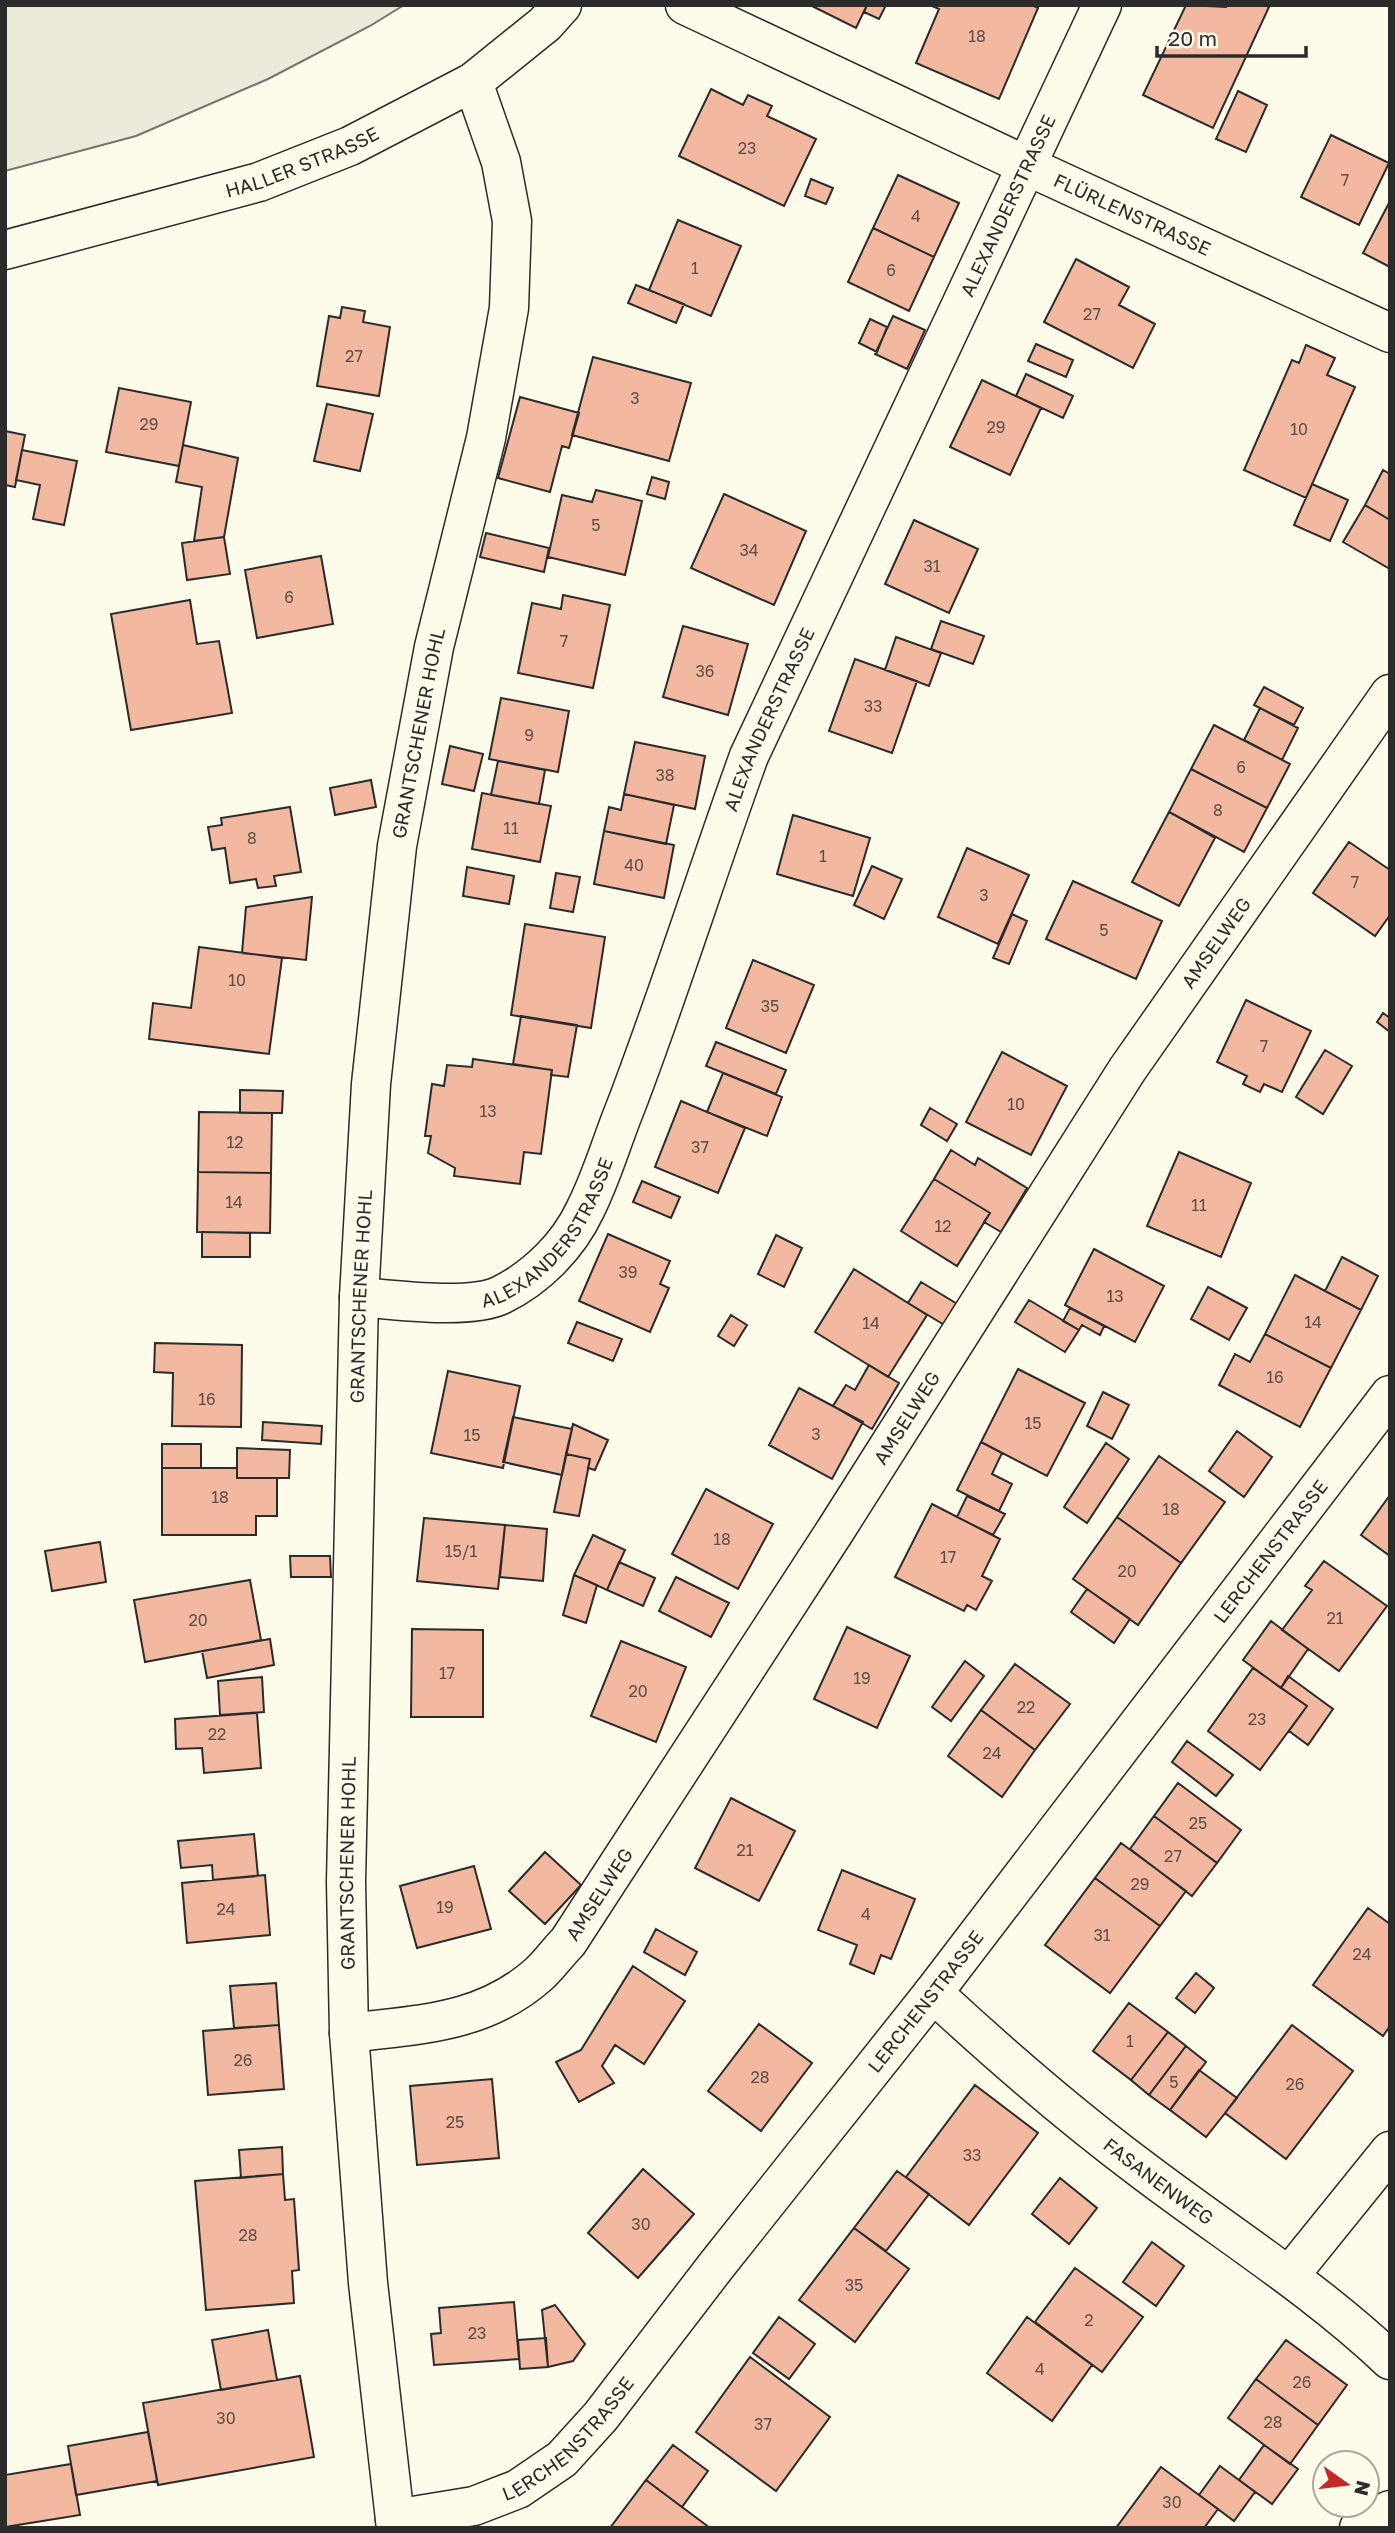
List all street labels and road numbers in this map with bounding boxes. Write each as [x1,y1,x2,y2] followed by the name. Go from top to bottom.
[955,111,1060,300] street label: ALEXANDERSTRASSE
[222,121,382,202] street label: HALLER STRASSE
[1050,168,1215,260] street label: FLÜRLENSTRASSE
[718,624,819,814] street label: ALEXANDERSTRASSE
[387,625,449,840] street label: GRANTSCHENER HOHL
[1176,893,1255,992] street label: AMSELWEG
[479,1154,617,1312] street label: ALEXANDERSTRASSE
[345,1189,376,1404] street label: GRANTSCHENER HOHL
[868,1367,944,1468] street label: AMSELWEG
[1208,1475,1332,1627] street label: LERCHENSTRASSE
[334,1756,360,1970] street label: GRANTSCHENER HOHL
[560,1843,637,1944] street label: AMSELWEG
[862,1926,988,2077] street label: LERCHENSTRASSE
[1099,2133,1218,2229] street label: FASANENWEG
[499,2372,638,2505] street label: LERCHENSTRASSE

